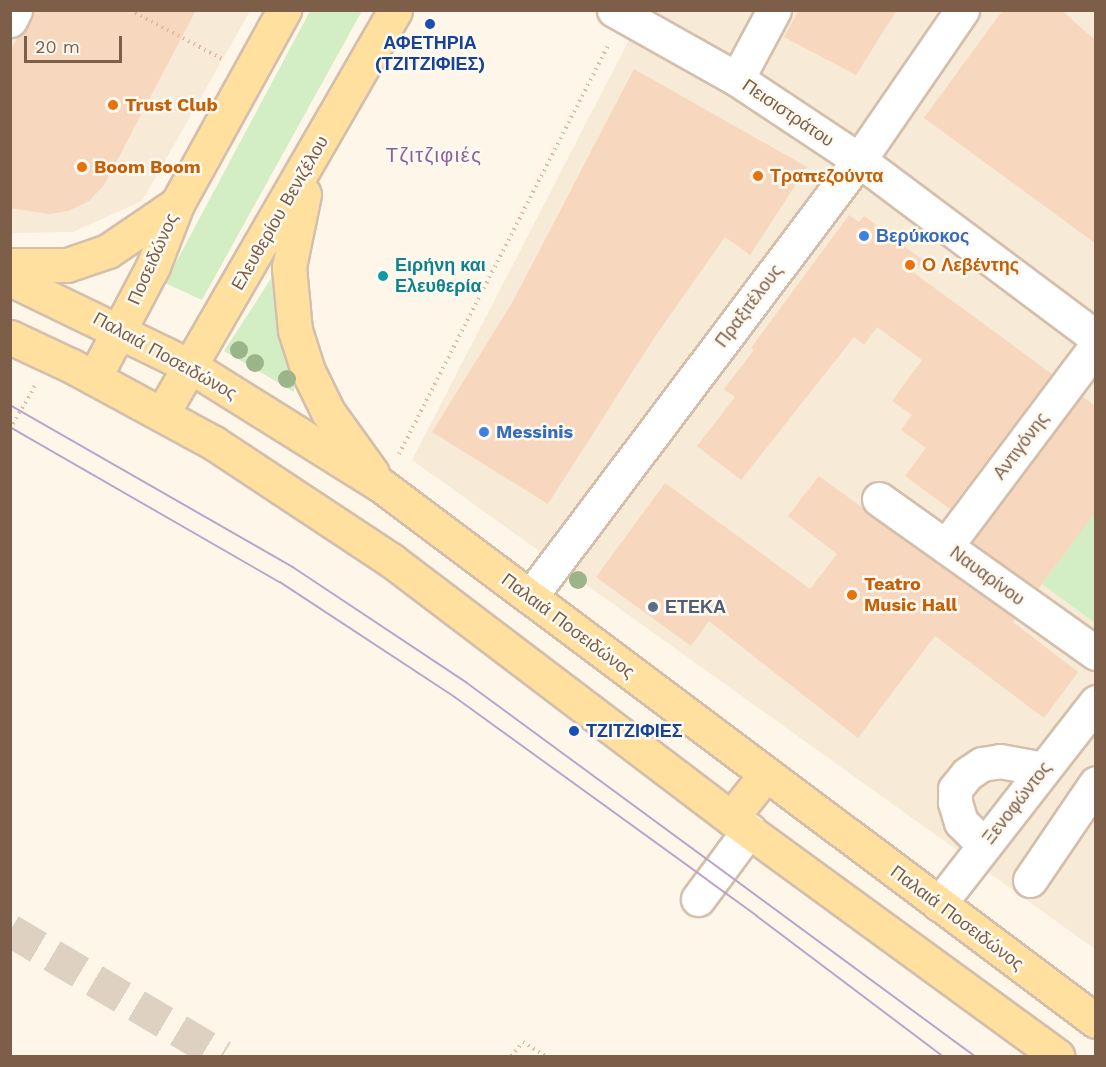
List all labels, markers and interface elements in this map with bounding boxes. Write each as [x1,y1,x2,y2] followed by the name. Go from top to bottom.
[423,17,437,31] marker: ΑΦΕΤΗΡΙΑ (ΤΖΙΤΖΙΦΙΕΣ)
[27,24,124,62] scale bar
[375,33,485,76] place label: ΑΦΕΤΗΡΙΑ (ΤΖΙΤΖΙΦΙΕΣ)
[35,36,80,57] text: 20 m
[738,74,838,152] street label: Πεισιστράτου
[125,94,218,116] place label: Trust Club
[106,98,120,112] marker: Trust Club
[227,132,333,294] street label: Ελευθερίου Βενιζέλου
[386,143,482,167] district label: Τζιτζιφιές
[94,156,201,178] place label: Boom Boom
[75,160,89,174] marker: Boom Boom
[770,165,883,187] place label: Τραπεζούντα
[751,169,765,183] marker: Τραπεζούντα
[123,210,183,308] street label: Ποσειδώνος
[876,225,969,247] place label: Βερύκοκος
[857,229,871,243] marker: Βερύκοκος
[922,254,1019,276] place label: Ο Λεβέντης
[395,255,486,298] place label: Ειρήνη και Ελευθερία
[903,258,917,272] marker: Ο Λεβέντης
[711,260,787,352] street label: Πραξιτέλους
[376,269,390,283] marker: Ειρήνη και Ελευθερία
[89,308,241,404] street label: Παλαιά Ποσειδώνος
[989,408,1053,484] street label: Αντιγόνης
[496,421,573,443] place label: Messinis
[477,425,491,439] marker: Messinis
[946,542,1028,610] street label: Ναυαρίνου
[497,569,639,683] street label: Παλαιά Ποσειδώνος
[864,574,957,616] place label: Teatro Music Hall
[845,588,859,602] marker: Teatro Music Hall
[665,596,726,618] place label: ΕΤΕΚΑ
[646,600,660,614] marker: ΕΤΕΚΑ
[586,720,683,742] place label: ΤΖΙΤΖΙΦΙΕΣ
[567,724,581,738] marker: ΤΖΙΤΖΙΦΙΕΣ
[978,757,1056,849] street label: Ξενοφώντος
[886,861,1028,975] street label: Παλαιά Ποσειδώνος

